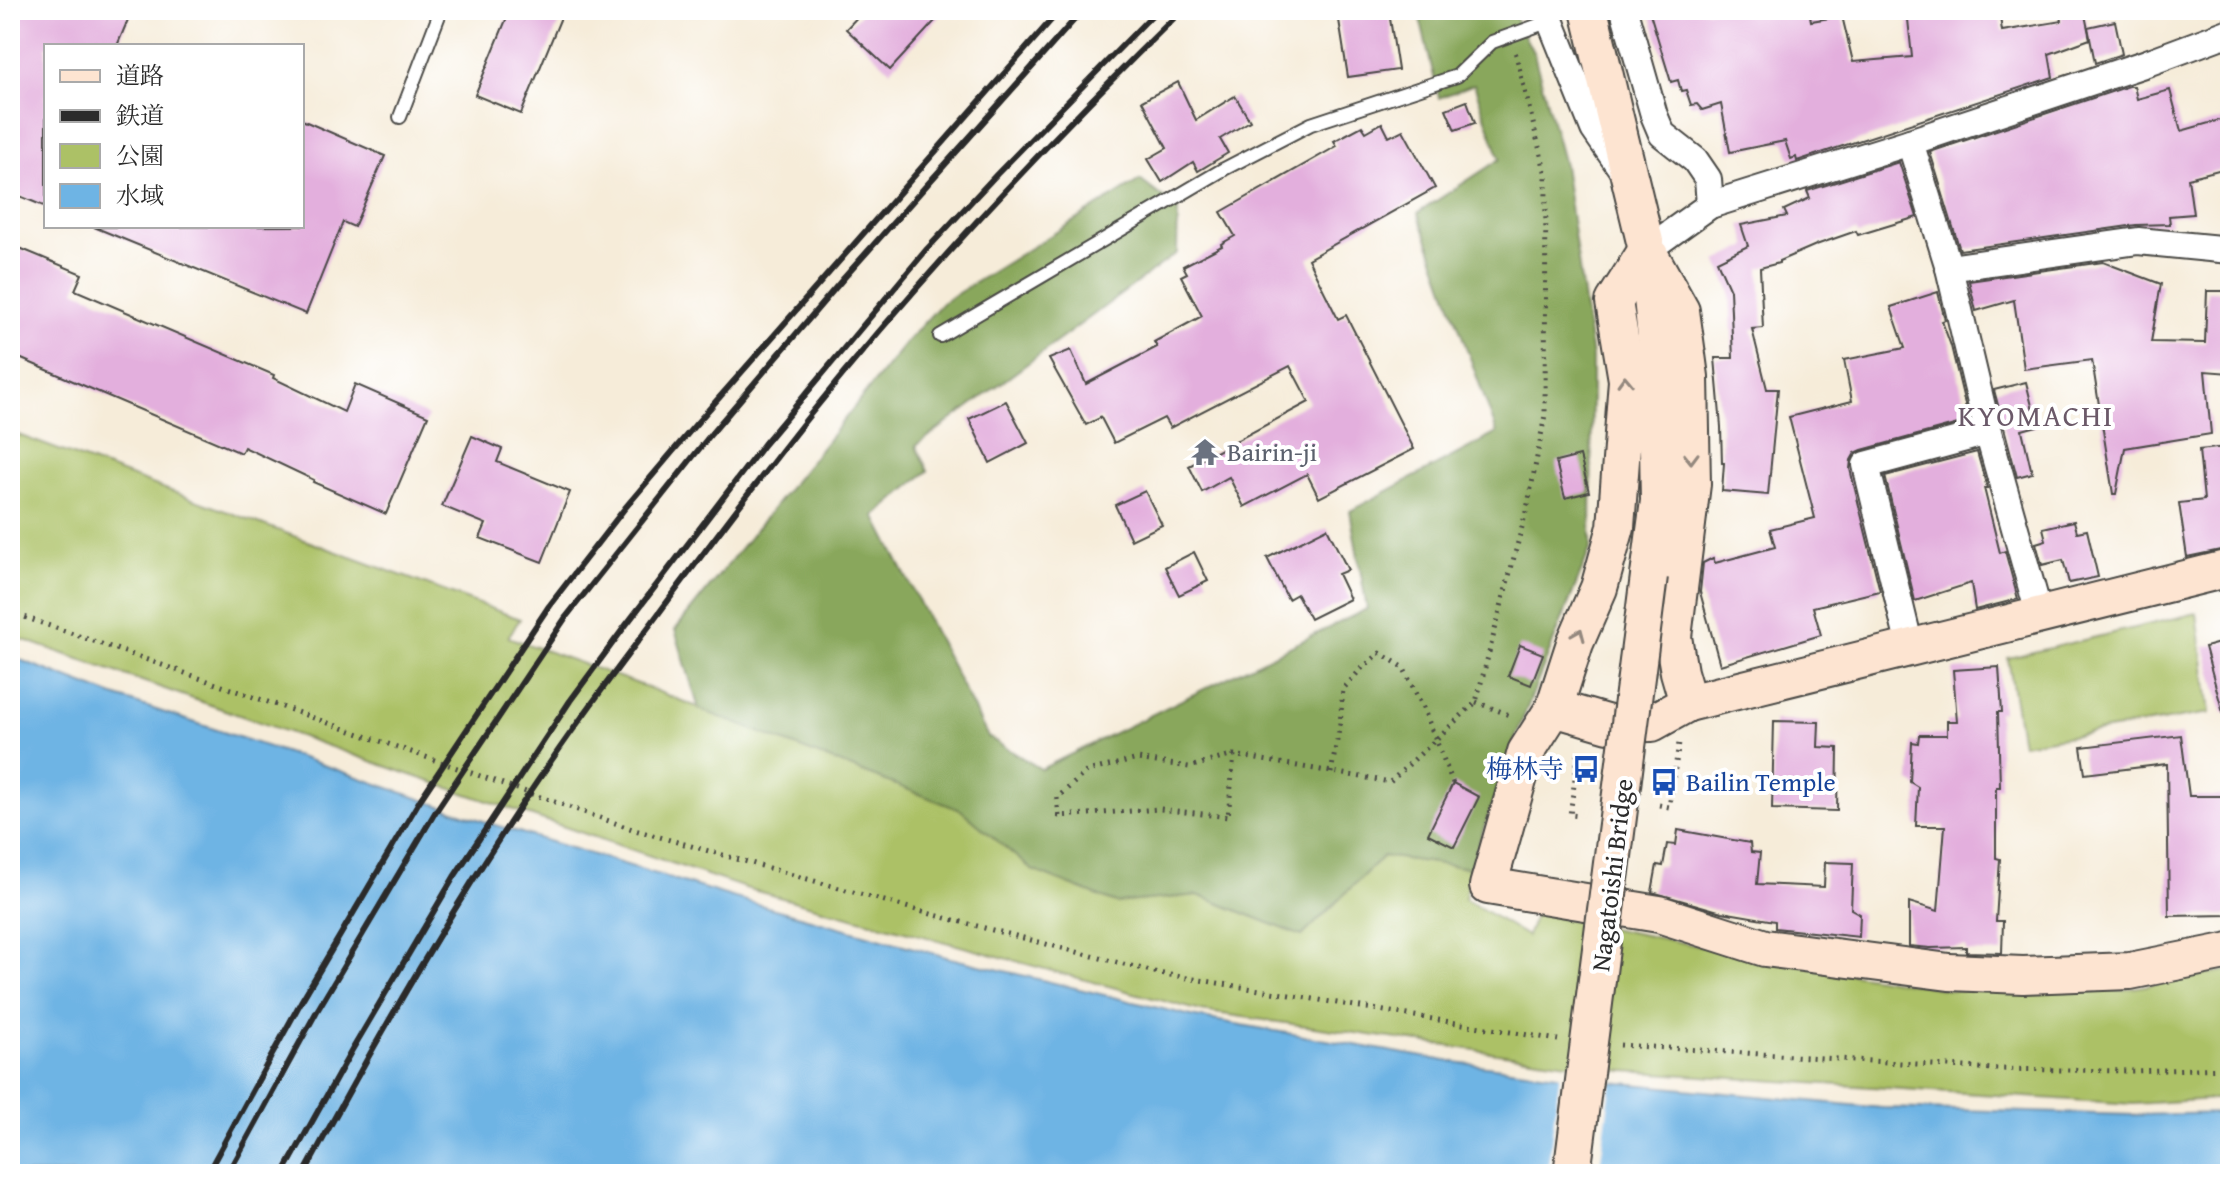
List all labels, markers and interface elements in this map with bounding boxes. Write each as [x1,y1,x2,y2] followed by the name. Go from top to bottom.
[44,44,304,228] legend
[116,58,164,93] text: 道路
[116,98,164,133] text: 鉄道
[116,138,164,173] text: 公園
[116,178,164,213] text: 水域
[1617,374,1634,387] one-way arrow
[1958,393,2114,437] district label: KYOMACHI
[1227,432,1317,471] place label: Bairin-ji
[1190,437,1220,467] temple icon: Bairin-ji
[1683,452,1700,465] one-way arrow
[1570,628,1586,642] one-way arrow
[1486,749,1564,788] place label: 梅林寺
[1571,754,1601,784] bus stop icon: 梅林寺
[1686,762,1836,801] place label: Bailin Temple
[1649,767,1679,797] bus stop icon: Bailin Temple
[1580,776,1643,974] street label: Nagatoishi Bridge

